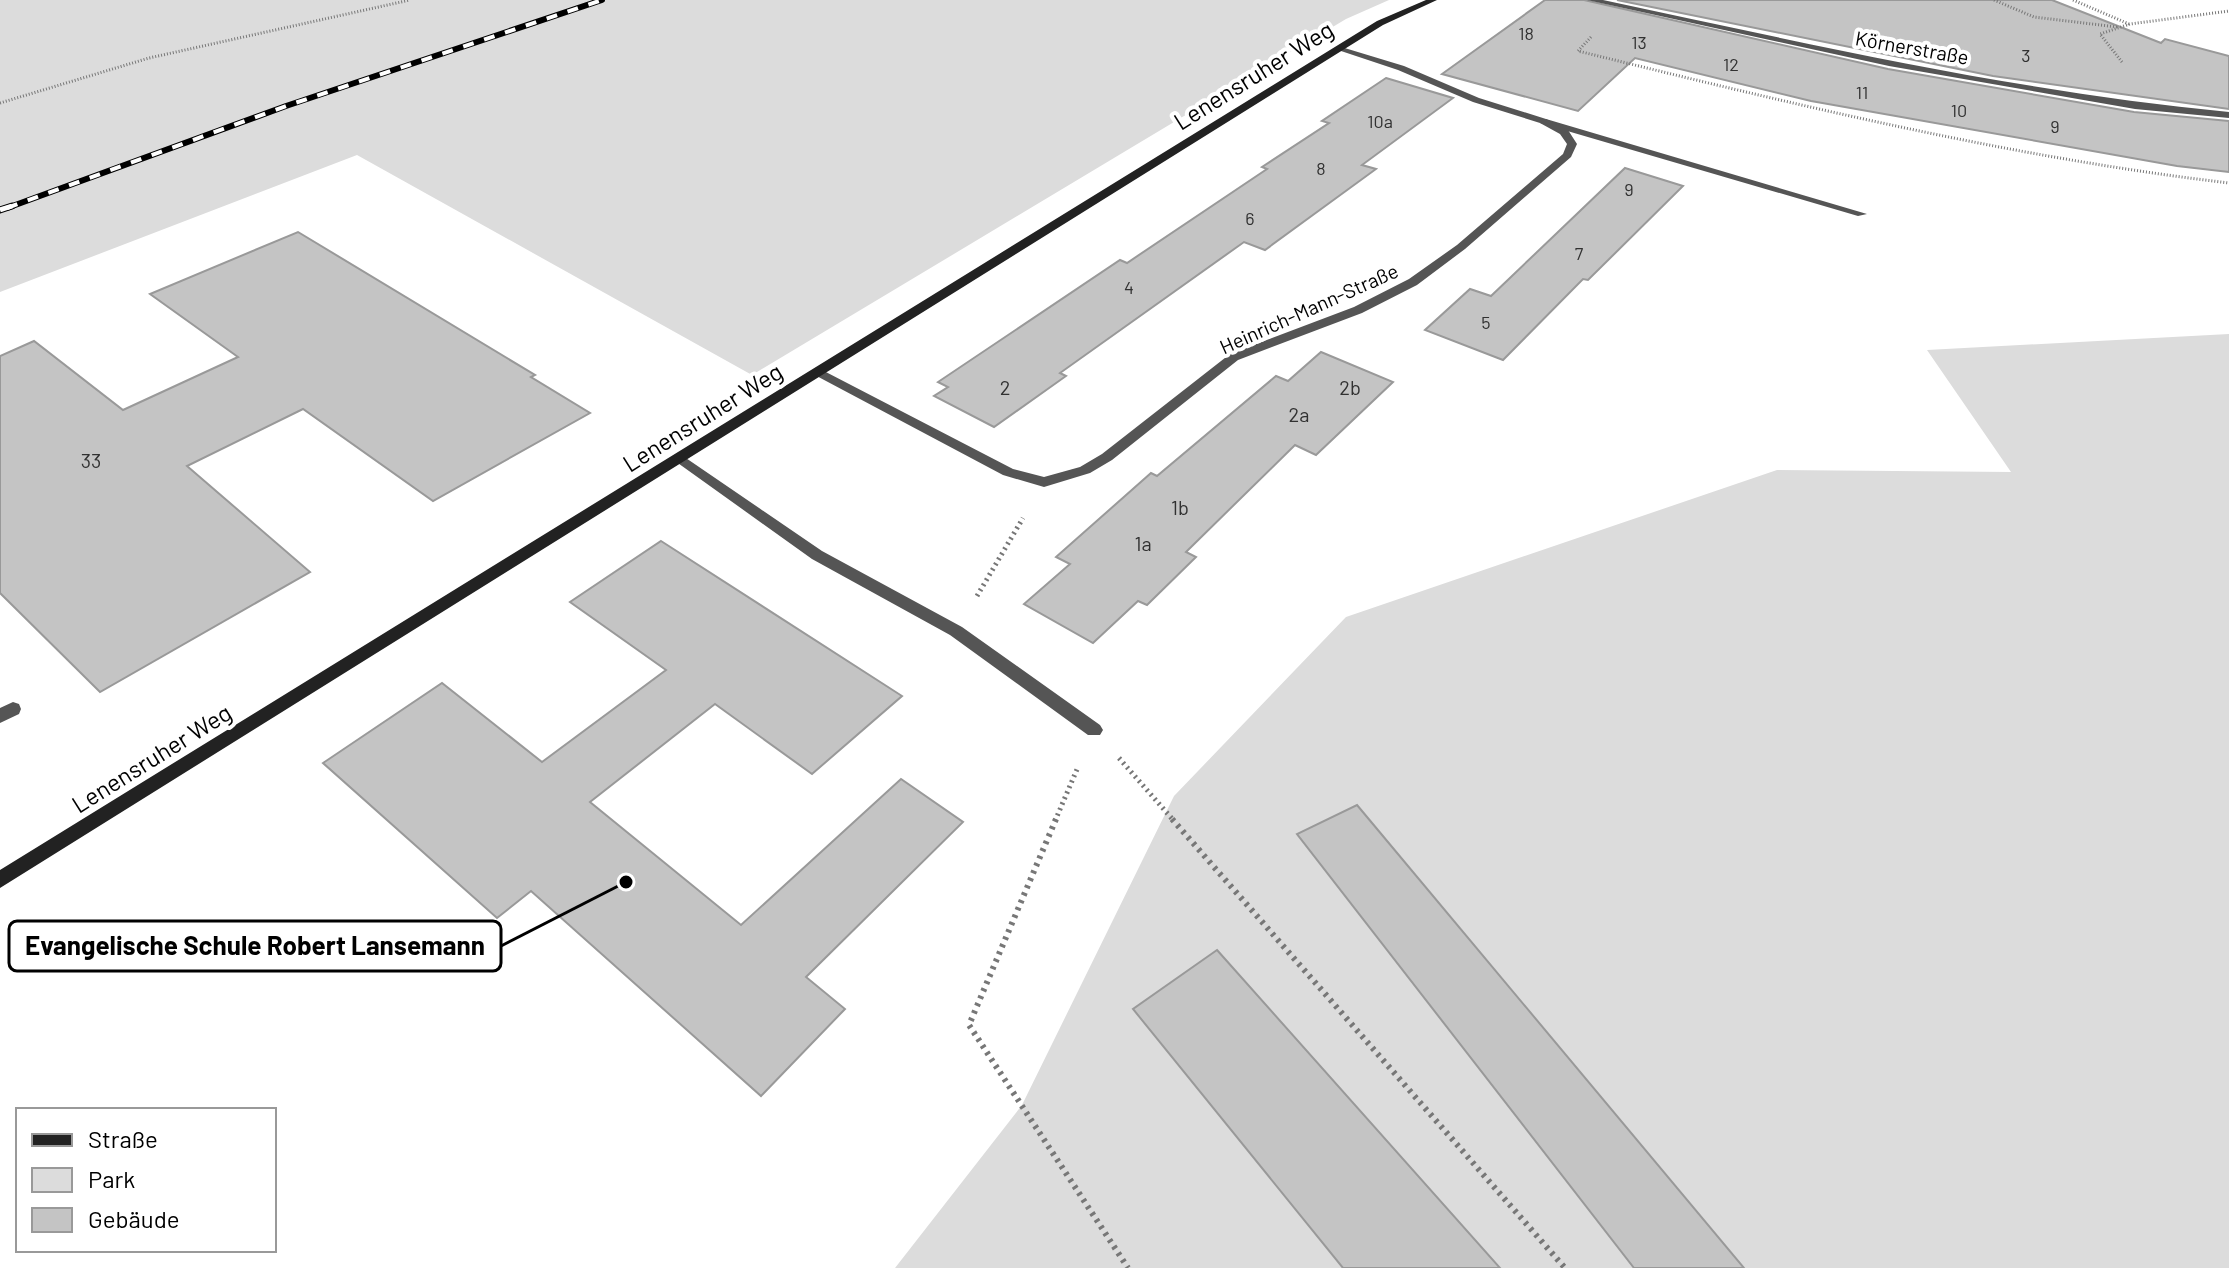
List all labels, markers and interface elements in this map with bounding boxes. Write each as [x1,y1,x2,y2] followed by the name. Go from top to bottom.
[1168,14,1338,135] street label: Lenensruher Weg
[1518,22,1534,44] house number: 18
[1854,25,1971,69] street label: Körnerstraße
[1631,31,1647,53] house number: 13
[2021,44,2031,66] house number: 3
[1723,53,1739,75] house number: 12
[1856,81,1868,103] house number: 11
[1951,99,1967,121] house number: 10
[1367,110,1393,132] house number: 10a
[2050,115,2060,137] house number: 9
[1316,157,1326,179] house number: 8
[1624,178,1634,200] house number: 9
[1245,207,1255,229] house number: 6
[1575,242,1584,264] house number: 7
[1216,258,1402,358] street label: Heinrich-Mann-Straße
[1124,276,1134,298] house number: 4
[1481,311,1491,333] house number: 5
[617,356,787,477] street label: Lenensruher Weg
[1000,375,1010,399] house number: 2
[1339,375,1361,399] house number: 2b
[1289,402,1309,426] house number: 2a
[81,448,101,472] house number: 33
[1171,495,1189,519] house number: 1b
[1134,531,1152,555] house number: 1a
[66,697,236,818] street label: Lenensruher Weg
[9,921,501,971] callout: Evangelische Schule Robert Lansemann
[25,929,485,960] text: Evangelische Schule Robert Lansemann
[16,1108,276,1252] legend
[88,1124,158,1153] text: Straße
[88,1164,135,1193] text: Park
[88,1204,180,1233] text: Gebäude

